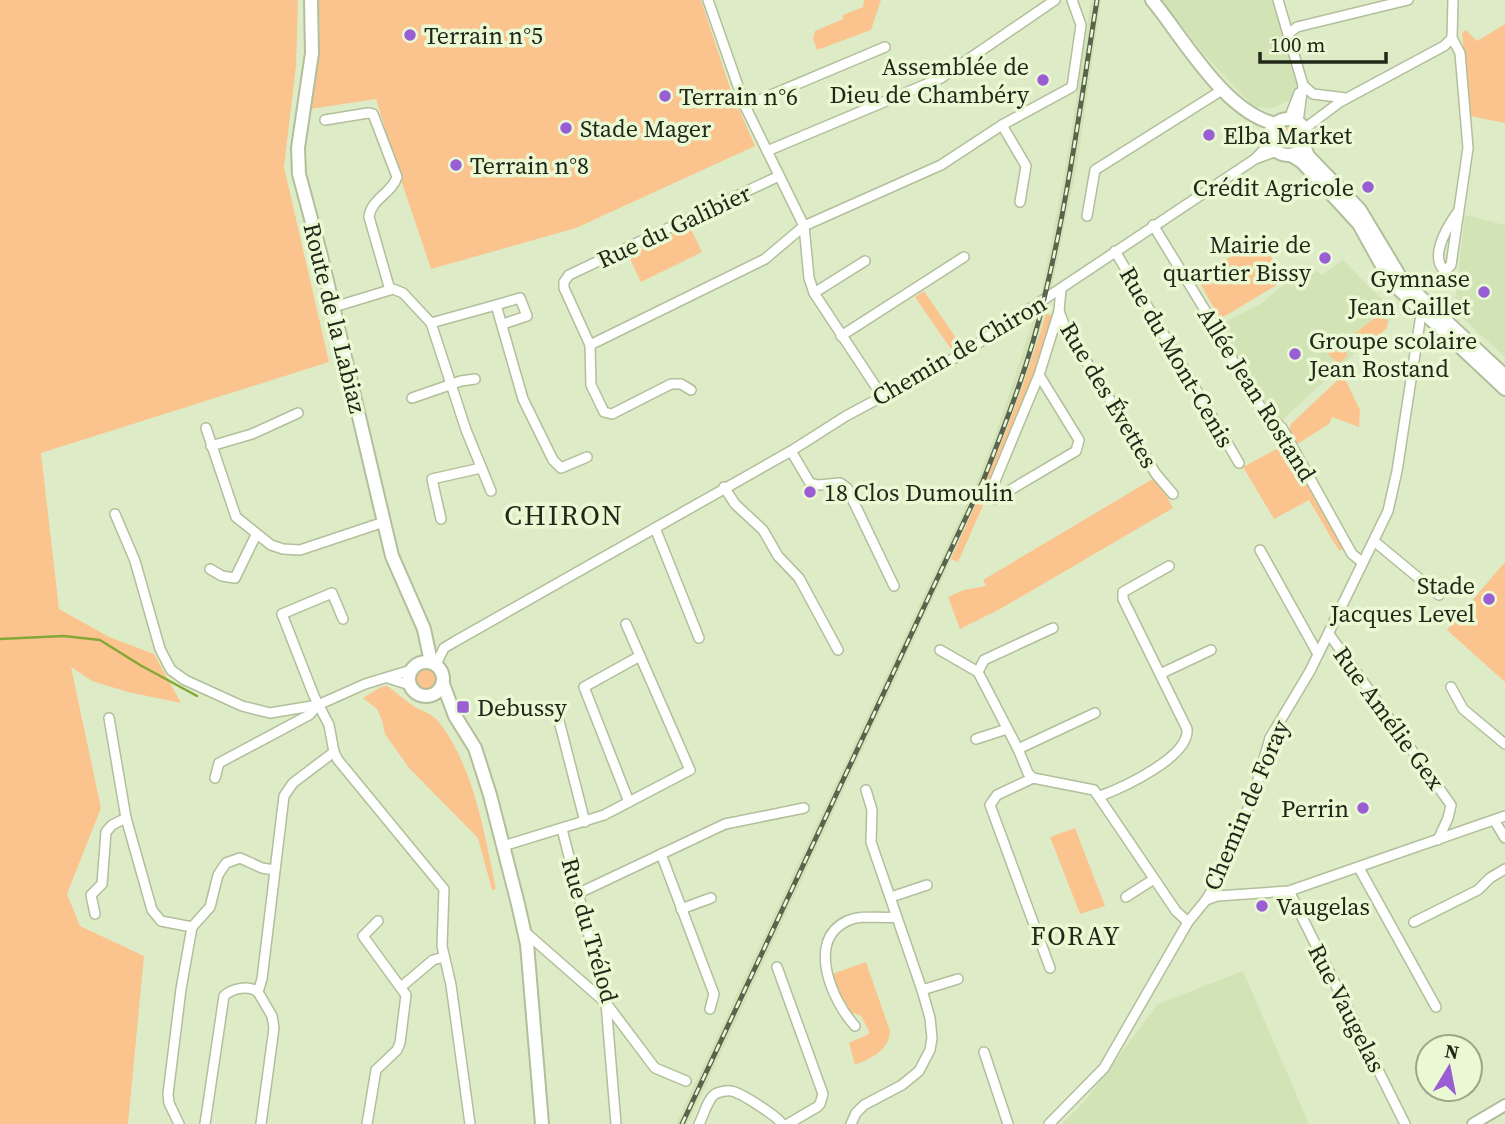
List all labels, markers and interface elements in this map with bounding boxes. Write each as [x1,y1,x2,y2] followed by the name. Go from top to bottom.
[424,19,543,52] place label: Terrain n°5
[1260,21,1386,65] scale bar
[402,27,418,43] marker: Terrain n°5
[1270,30,1325,59] text: 100 m
[829,50,1030,111] place label: Assemblée de Dieu de Chambéry
[1035,72,1051,88] marker: Assemblée de Dieu de Chambéry
[679,80,798,113] place label: Terrain n°6
[657,88,673,104] marker: Terrain n°6
[580,112,711,145] place label: Stade Mager
[1223,119,1352,152] place label: Elba Market
[558,120,574,136] marker: Stade Mager
[1201,127,1217,143] marker: Elba Market
[470,149,589,182] place label: Terrain n°8
[448,157,464,173] marker: Terrain n°8
[1193,171,1354,204] place label: Crédit Agricole
[592,176,756,276] street label: Rue du Galibier
[1360,179,1376,195] marker: Crédit Agricole
[295,220,375,417] street label: Route de la Labiaz
[1163,228,1312,289] place label: Mairie de quartier Bissy
[1317,250,1333,266] marker: Mairie de quartier Bissy
[1112,261,1242,453] street label: Rue du Mont-Cenis
[1347,262,1470,323] place label: Gymnase Jean Caillet
[1476,284,1492,300] marker: Gymnase Jean Caillet
[866,287,1052,413] street label: Chemin de Chiron
[1190,300,1324,488] street label: Allée Jean Rostand
[1052,316,1166,474] street label: Rue des Évettes
[1308,324,1477,385] place label: Groupe scolaire Jean Rostand
[1287,346,1303,362] marker: Groupe scolaire Jean Rostand
[824,476,1014,509] place label: 18 Clos Dumoulin
[802,484,818,500] marker: 18 Clos Dumoulin
[504,496,624,534] district label: CHIRON
[1329,569,1475,630] place label: Stade Jacques Level
[1481,591,1497,607] marker: Stade Jacques Level
[1326,640,1452,797] street label: Rue Amélie Gex
[477,691,567,724] place label: Debussy
[455,699,471,715] marker: Debussy
[1195,714,1297,895] street label: Chemin de Foray
[1281,792,1349,825] place label: Perrin
[1355,800,1371,816] marker: Perrin
[554,854,627,1007] street label: Rue du Trélod
[1276,890,1370,923] place label: Vaugelas
[1254,898,1270,914] marker: Vaugelas
[1030,918,1122,954] district label: FORAY
[1300,938,1394,1078] street label: Rue Vaugelas
[1414,1033,1484,1103] north arrow
[1443,1037,1461,1065] text: N

